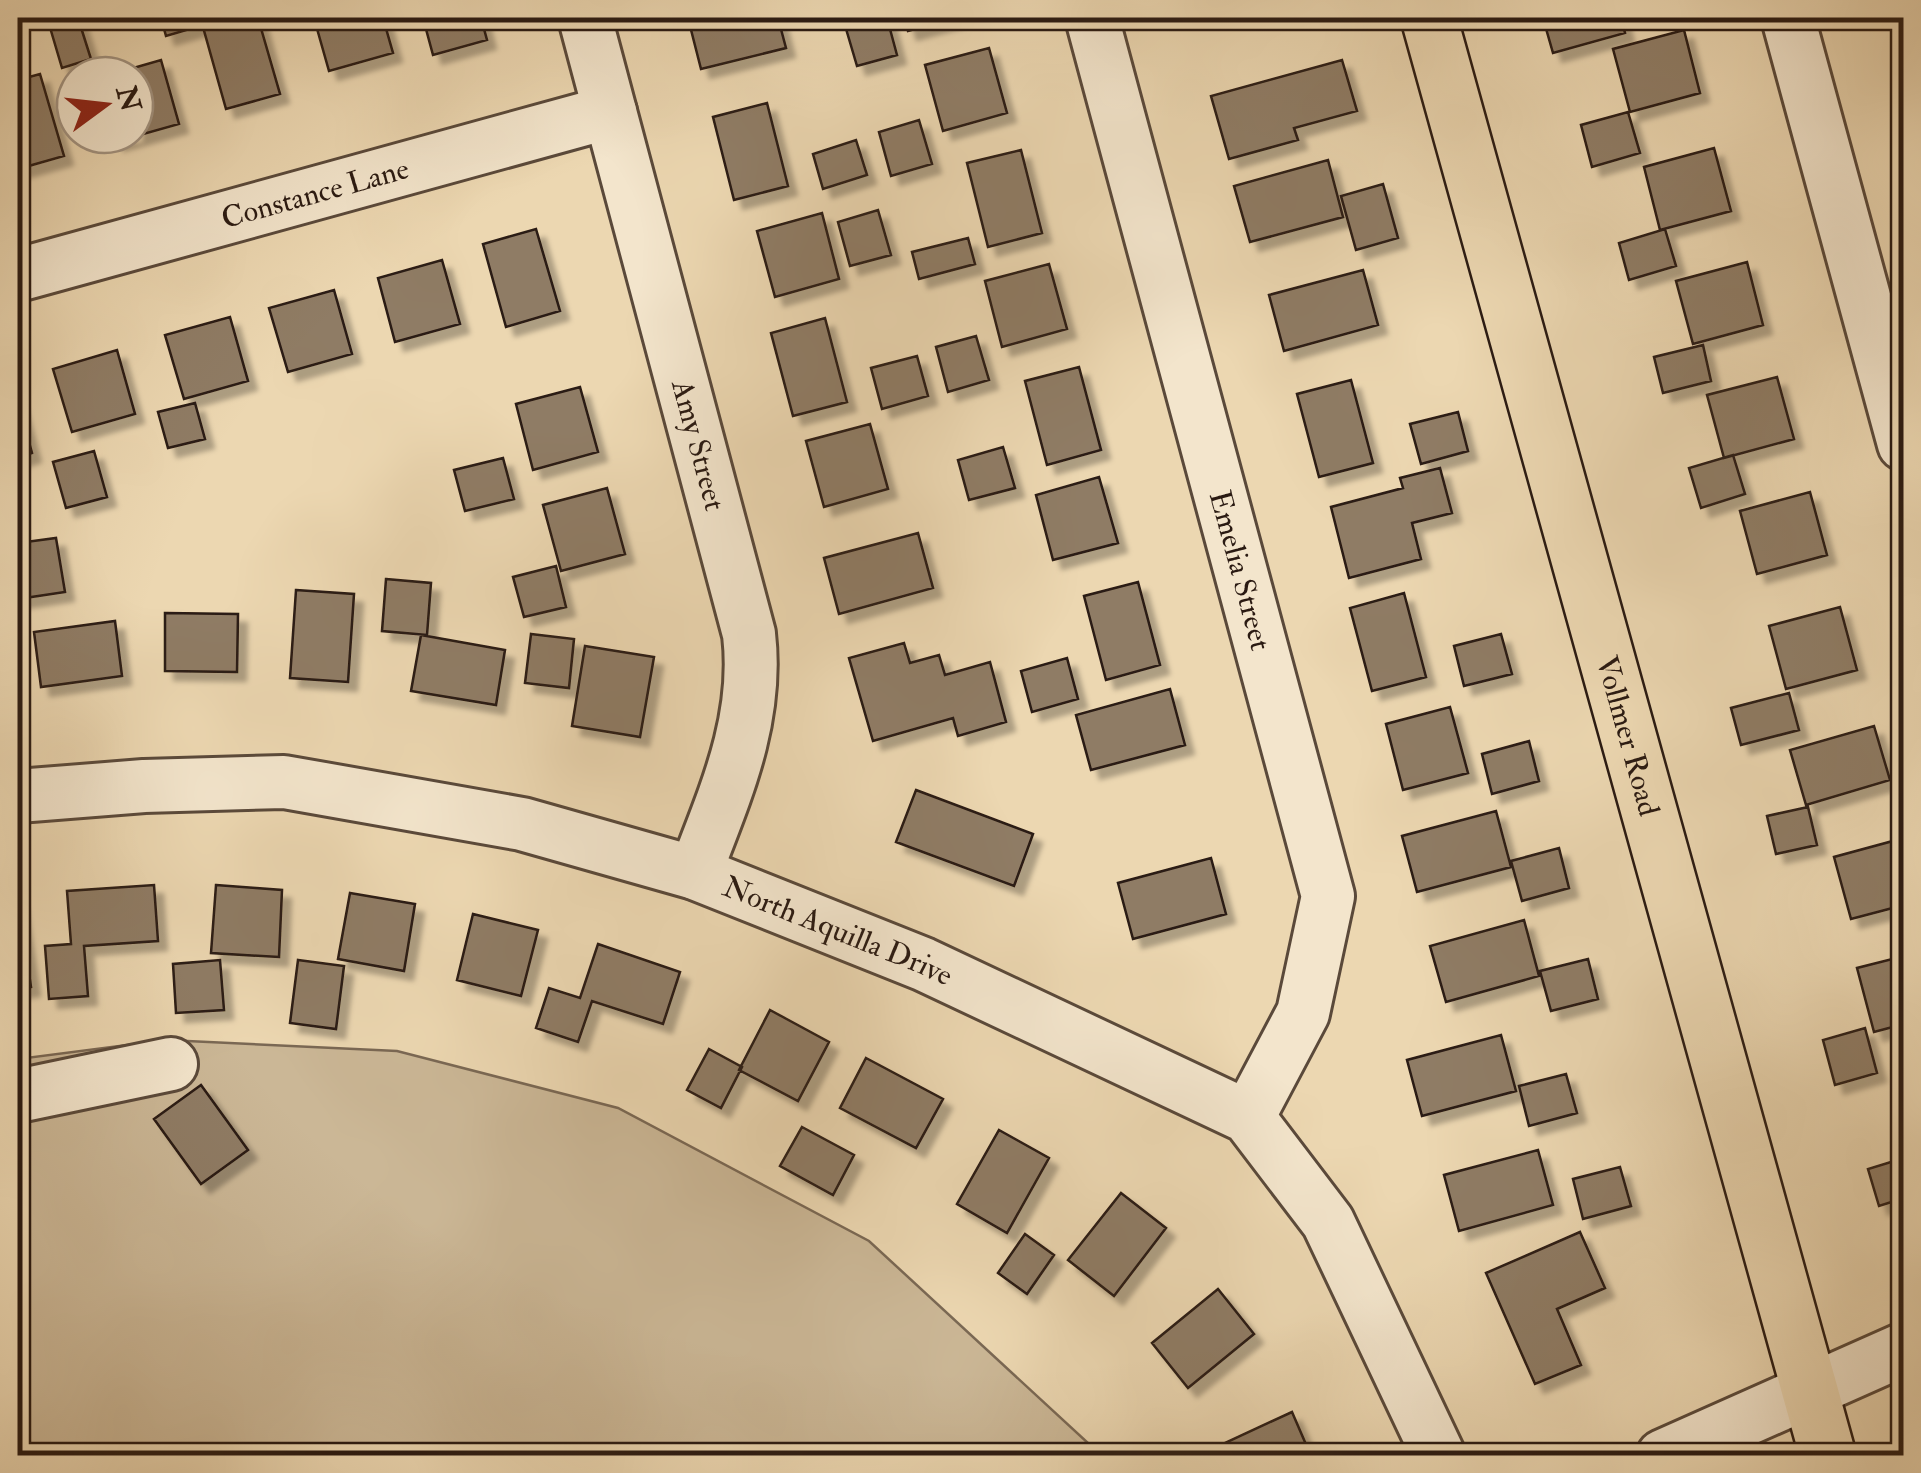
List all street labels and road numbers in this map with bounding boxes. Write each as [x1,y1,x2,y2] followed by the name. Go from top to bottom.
[217,150,413,237] street label: Constance Lane
[663,375,734,515] street label: Amy Street
[1201,486,1280,655] street label: Emelia Street
[1588,652,1668,820] street label: Vollmer Road
[718,868,959,994] street label: North Aquilla Drive

